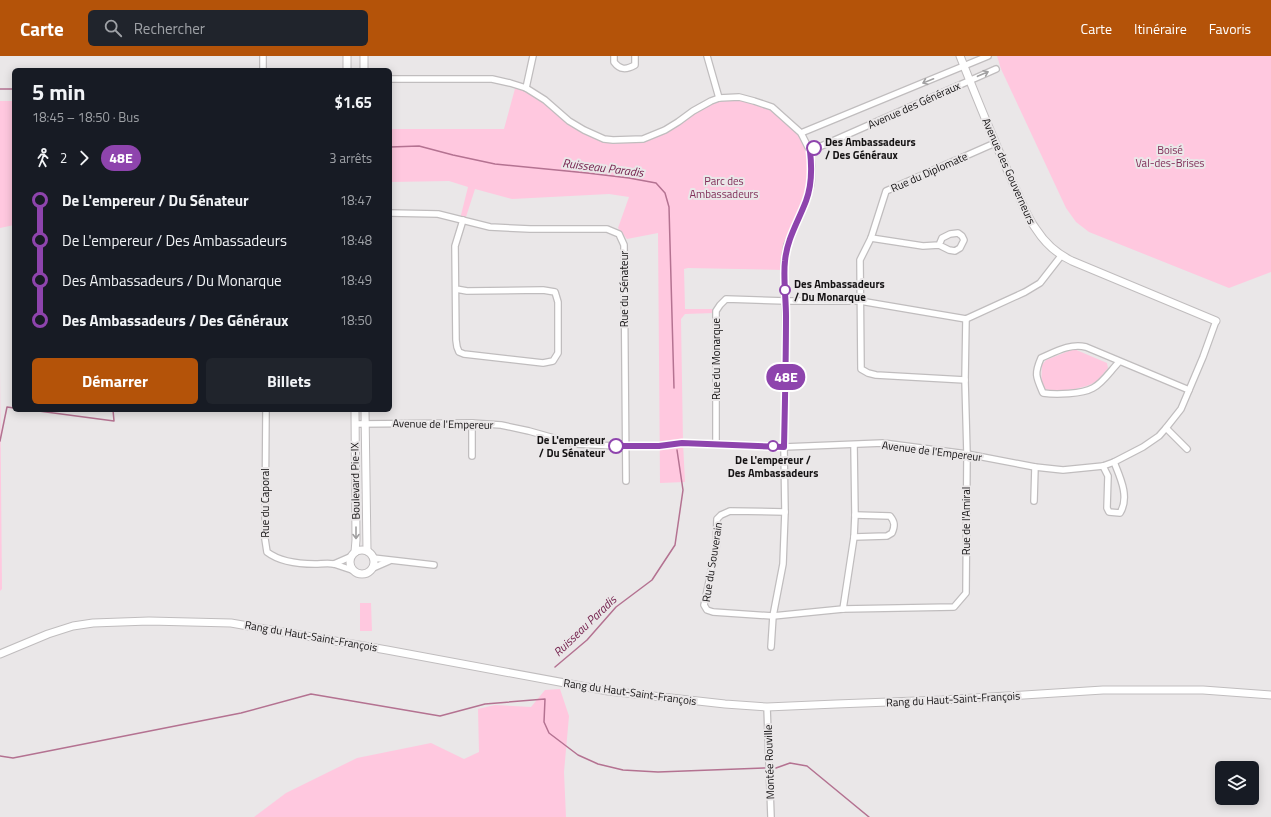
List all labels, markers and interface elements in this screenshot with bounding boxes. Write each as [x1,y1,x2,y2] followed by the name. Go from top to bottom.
[88,10,368,46] search box
[20,14,64,43] text: Carte
[102,17,124,39] icon: search
[134,17,205,40] text: Rechercher
[1081,18,1112,39] text: Carte
[1134,18,1187,39] text: Itinéraire
[1209,18,1251,39] text: Favoris
[976,70,988,78] one-way arrow
[32,75,85,109] text: 5 min
[865,77,963,133] street label: Avenue des Généraux
[922,77,934,85] one-way arrow
[335,91,372,114] text: $1.65
[32,107,139,127] text: 18:45 – 18:50 · Bus
[978,115,1040,227] street label: Avenue des Gouverneurs
[825,134,916,163] place label: Des Ambassadeurs / Des Généraux
[806,140,822,156] marker: Des Ambassadeurs / Des Généraux
[1136,142,1204,171] park label: Boisé Val-des-Brises
[32,147,54,169] icon: walk
[73,147,95,169] icon: forward
[109,147,133,168] text: 48E
[60,148,67,168] text: 2
[329,148,372,168] text: 3 arrêts
[888,148,970,196] street label: Rue du Diplomate
[561,153,646,182] water label: Ruisseau Paradis
[690,173,758,202] park label: Parc des Ambassadeurs
[62,189,249,212] text: De L'empereur / Du Sénateur
[340,190,372,210] text: 18:47
[62,229,287,252] text: De L'empereur / Des Ambassadeurs
[340,230,372,250] text: 18:48
[616,250,632,327] street label: Rue du Sénateur
[62,269,282,292] text: Des Ambassadeurs / Du Monarque
[340,270,372,290] text: 18:49
[794,276,885,305] place label: Des Ambassadeurs / Du Monarque
[779,284,791,296] marker: Des Ambassadeurs / Du Monarque
[62,309,288,332] text: Des Ambassadeurs / Des Généraux
[340,310,372,330] text: 18:50
[708,318,724,400] street label: Rue du Monarque
[32,358,198,404] button: Démarrer
[206,358,372,404] button: Billets
[763,364,809,390] line badge: 48E
[774,366,798,387] text: 48E
[392,415,494,433] street label: Avenue de l'Empereur
[537,432,605,461] place label: De L'empereur / Du Sénateur
[881,437,983,465] street label: Avenue de l'Empereur
[608,438,624,454] marker: De L'empereur / Du Sénateur
[767,440,779,452] marker: De L'empereur / Des Ambassadeurs
[346,442,364,520] street label: Boulevard Pie-IX
[728,452,818,481] place label: De L'empereur / Des Ambassadeurs
[257,468,273,538] street label: Rue du Caporal
[958,487,974,555] street label: Rue de l'Amiral
[698,521,726,603] street label: Rue du Souverain
[352,526,360,539] one-way arrow
[549,590,621,661] water label: Ruisseau Paradis
[243,616,379,656] street label: Rang du Haut-Saint-François
[562,675,698,709] street label: Rang du Haut-Saint-François
[886,687,1020,711] street label: Rang du Haut-Saint-François
[760,724,778,800] street label: Montée Rouville
[1215,761,1259,805] map controls
[1215,761,1259,805] button: layers

